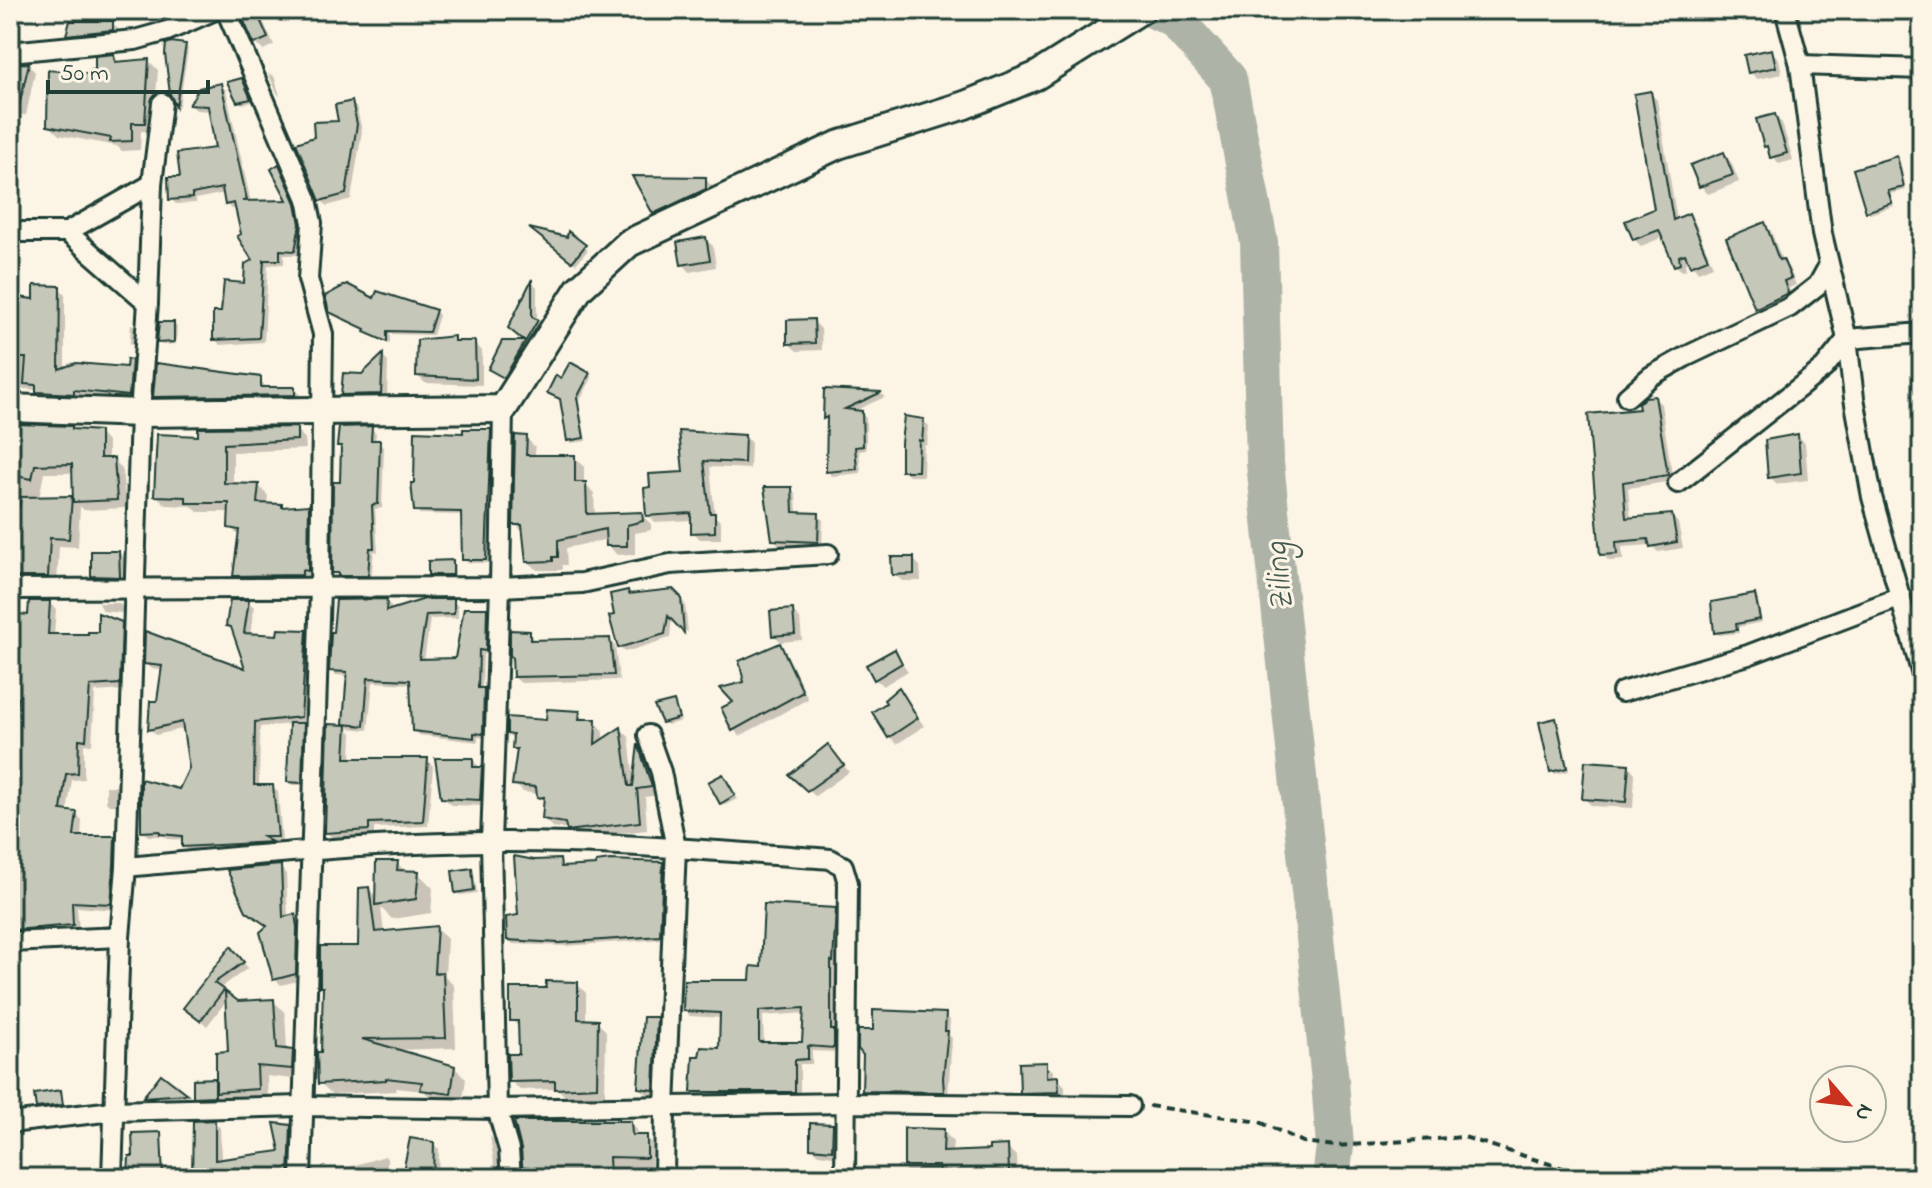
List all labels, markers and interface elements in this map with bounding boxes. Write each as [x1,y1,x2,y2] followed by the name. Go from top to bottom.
[48,44,208,94] scale bar
[60,57,109,92] text: 50 m
[1252,539,1309,614] water label: Ziling
[1808,1064,1888,1144] north arrow
[1845,1098,1881,1126] text: N

